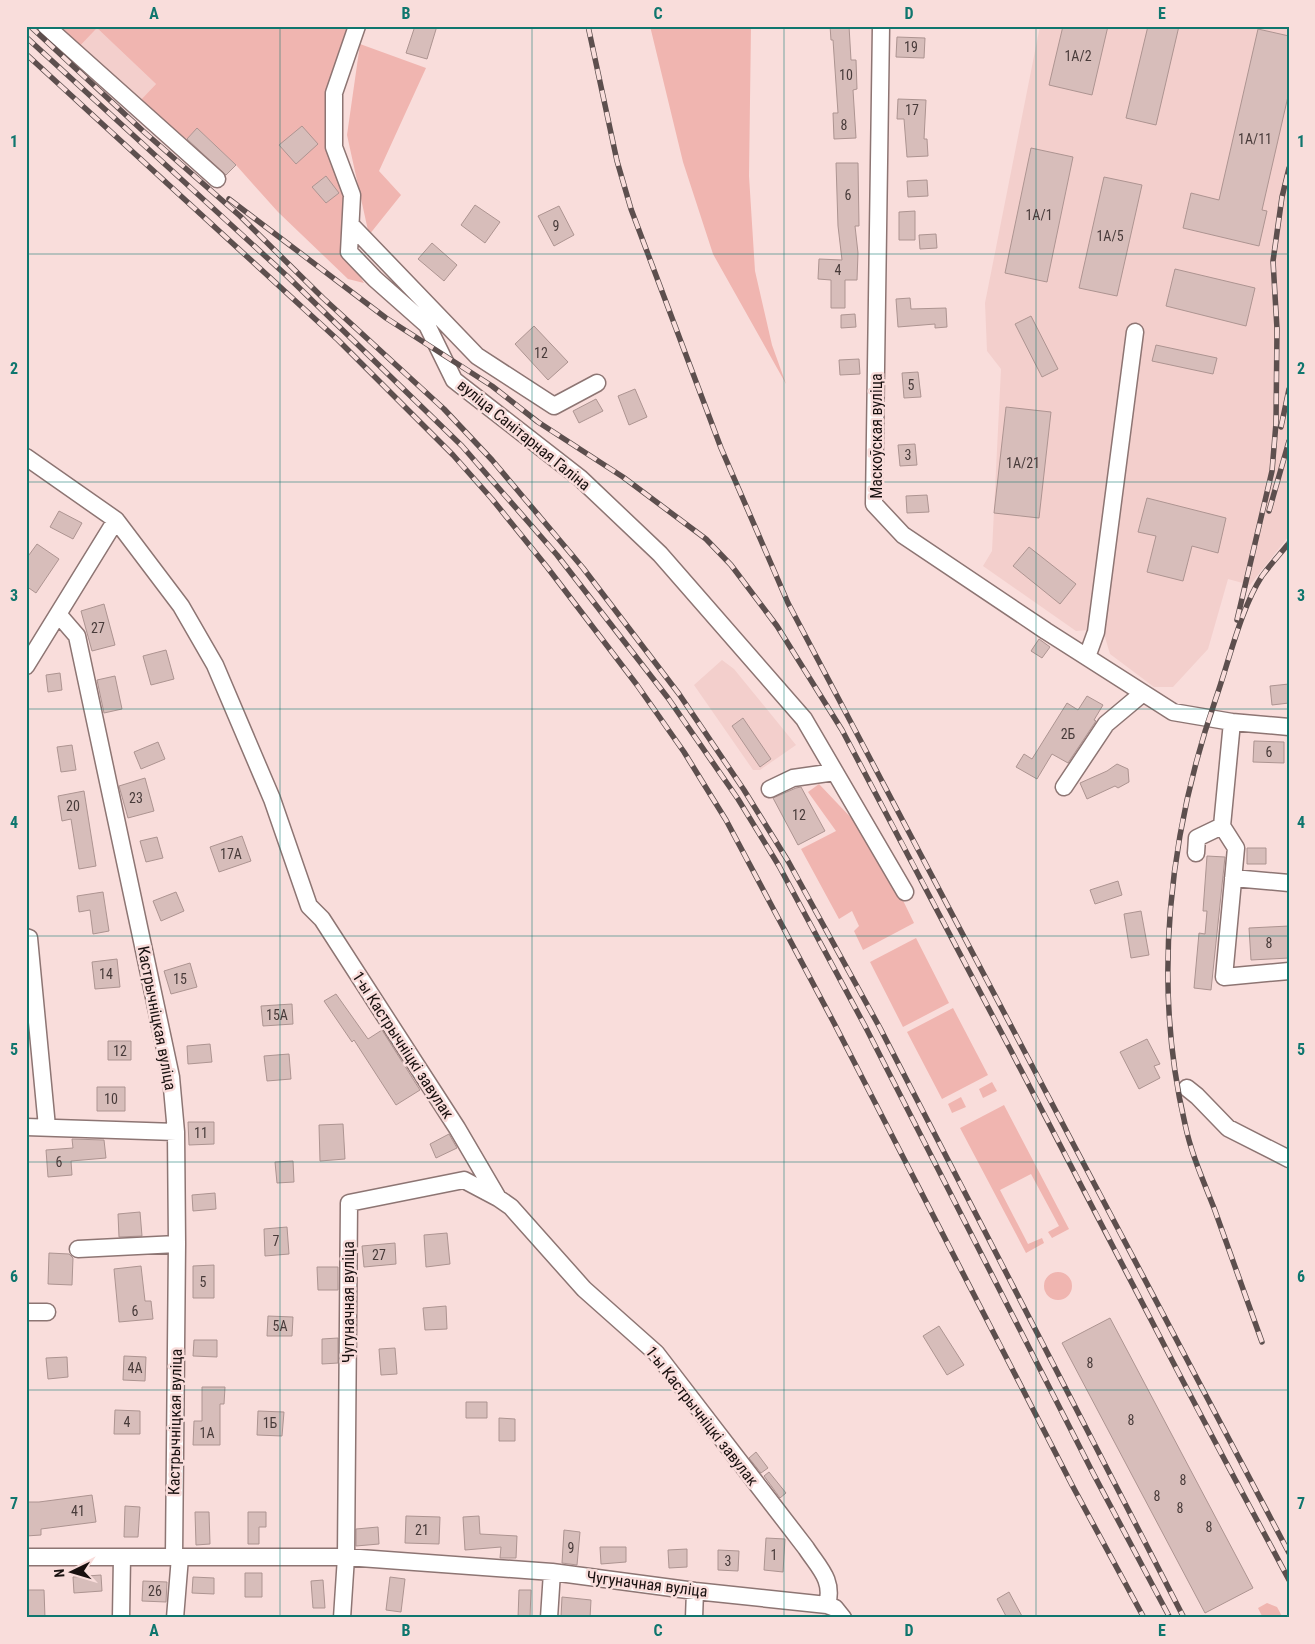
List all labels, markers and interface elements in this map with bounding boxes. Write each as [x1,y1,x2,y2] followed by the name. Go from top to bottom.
[149,4,159,23] text: A
[402,4,411,23] text: B
[653,4,663,23] text: C
[904,4,914,23] text: D
[1158,4,1166,23] text: E
[904,39,918,55] house number: 19
[1064,48,1092,64] house number: 1А/2
[839,67,853,83] house number: 10
[905,102,919,118] house number: 17
[841,117,848,133] house number: 8
[1238,131,1272,147] house number: 1А/11
[10,132,18,151] text: 1
[1297,132,1305,151] text: 1
[845,187,852,203] house number: 6
[1025,207,1053,223] house number: 1А/1
[553,218,559,234] house number: 9
[1096,228,1124,244] house number: 1А/5
[835,262,842,278] house number: 4
[534,345,548,361] house number: 12
[10,359,18,378] text: 2
[1297,359,1305,378] text: 2
[867,373,886,499] street label: Маскоўская вуліца
[454,376,594,494] street label: вуліца Санітарная Галіна
[908,377,915,393] house number: 5
[905,447,911,463] house number: 3
[1006,455,1040,471] house number: 1А/21
[10,586,18,605] text: 3
[1297,586,1305,605] text: 3
[91,620,105,636] house number: 27
[1061,726,1076,742] house number: 2Б
[1266,744,1273,760] house number: 6
[129,790,143,806] house number: 23
[66,798,80,814] house number: 20
[792,807,806,823] house number: 12
[10,813,18,832] text: 4
[1297,813,1305,832] text: 4
[220,846,242,862] house number: 17А
[1266,935,1273,951] house number: 8
[134,944,180,1092] street label: Кастрычніцкая вуліца
[99,966,113,982] house number: 14
[348,968,458,1122] street label: 1-ы Кастрычніцкі завулак
[173,971,187,987] house number: 15
[266,1007,288,1023] house number: 15А
[10,1040,18,1059] text: 5
[1297,1040,1305,1059] text: 5
[113,1043,127,1059] house number: 12
[104,1091,118,1107] house number: 10
[194,1125,208,1141] house number: 11
[56,1154,63,1170] house number: 6
[273,1233,280,1249] house number: 7
[339,1241,358,1363] street label: Чугуначная вуліца
[372,1247,386,1263] house number: 27
[10,1267,18,1286] text: 6
[1297,1267,1305,1286] text: 6
[200,1274,207,1290] house number: 5
[132,1303,139,1319] house number: 6
[273,1318,287,1334] house number: 5А
[642,1343,762,1490] street label: 1-ы Кастрычніцкі завулак
[164,1349,186,1495] street label: Кастрычніцкая вуліца
[1087,1355,1094,1371] house number: 8
[128,1360,142,1376] house number: 4А
[1128,1412,1135,1428] house number: 8
[124,1414,131,1430] house number: 4
[263,1415,278,1431] house number: 1Б
[200,1425,214,1441] house number: 1А
[1180,1472,1187,1488] house number: 8
[1154,1488,1161,1504] house number: 8
[10,1494,18,1513] text: 7
[1297,1494,1305,1513] text: 7
[1177,1500,1184,1516] house number: 8
[71,1503,85,1519] house number: 41
[1206,1519,1213,1535] house number: 8
[415,1522,429,1538] house number: 21
[568,1540,574,1556] house number: 9
[48,1546,98,1596] north arrow
[771,1547,777,1563] house number: 1
[725,1553,731,1569] house number: 3
[585,1567,709,1601] street label: Чугуначная вуліца
[51,1568,67,1578] text: N
[148,1583,162,1599] house number: 26
[149,1621,159,1640] text: A
[402,1621,411,1640] text: B
[653,1621,663,1640] text: C
[904,1621,914,1640] text: D
[1158,1621,1166,1640] text: E

